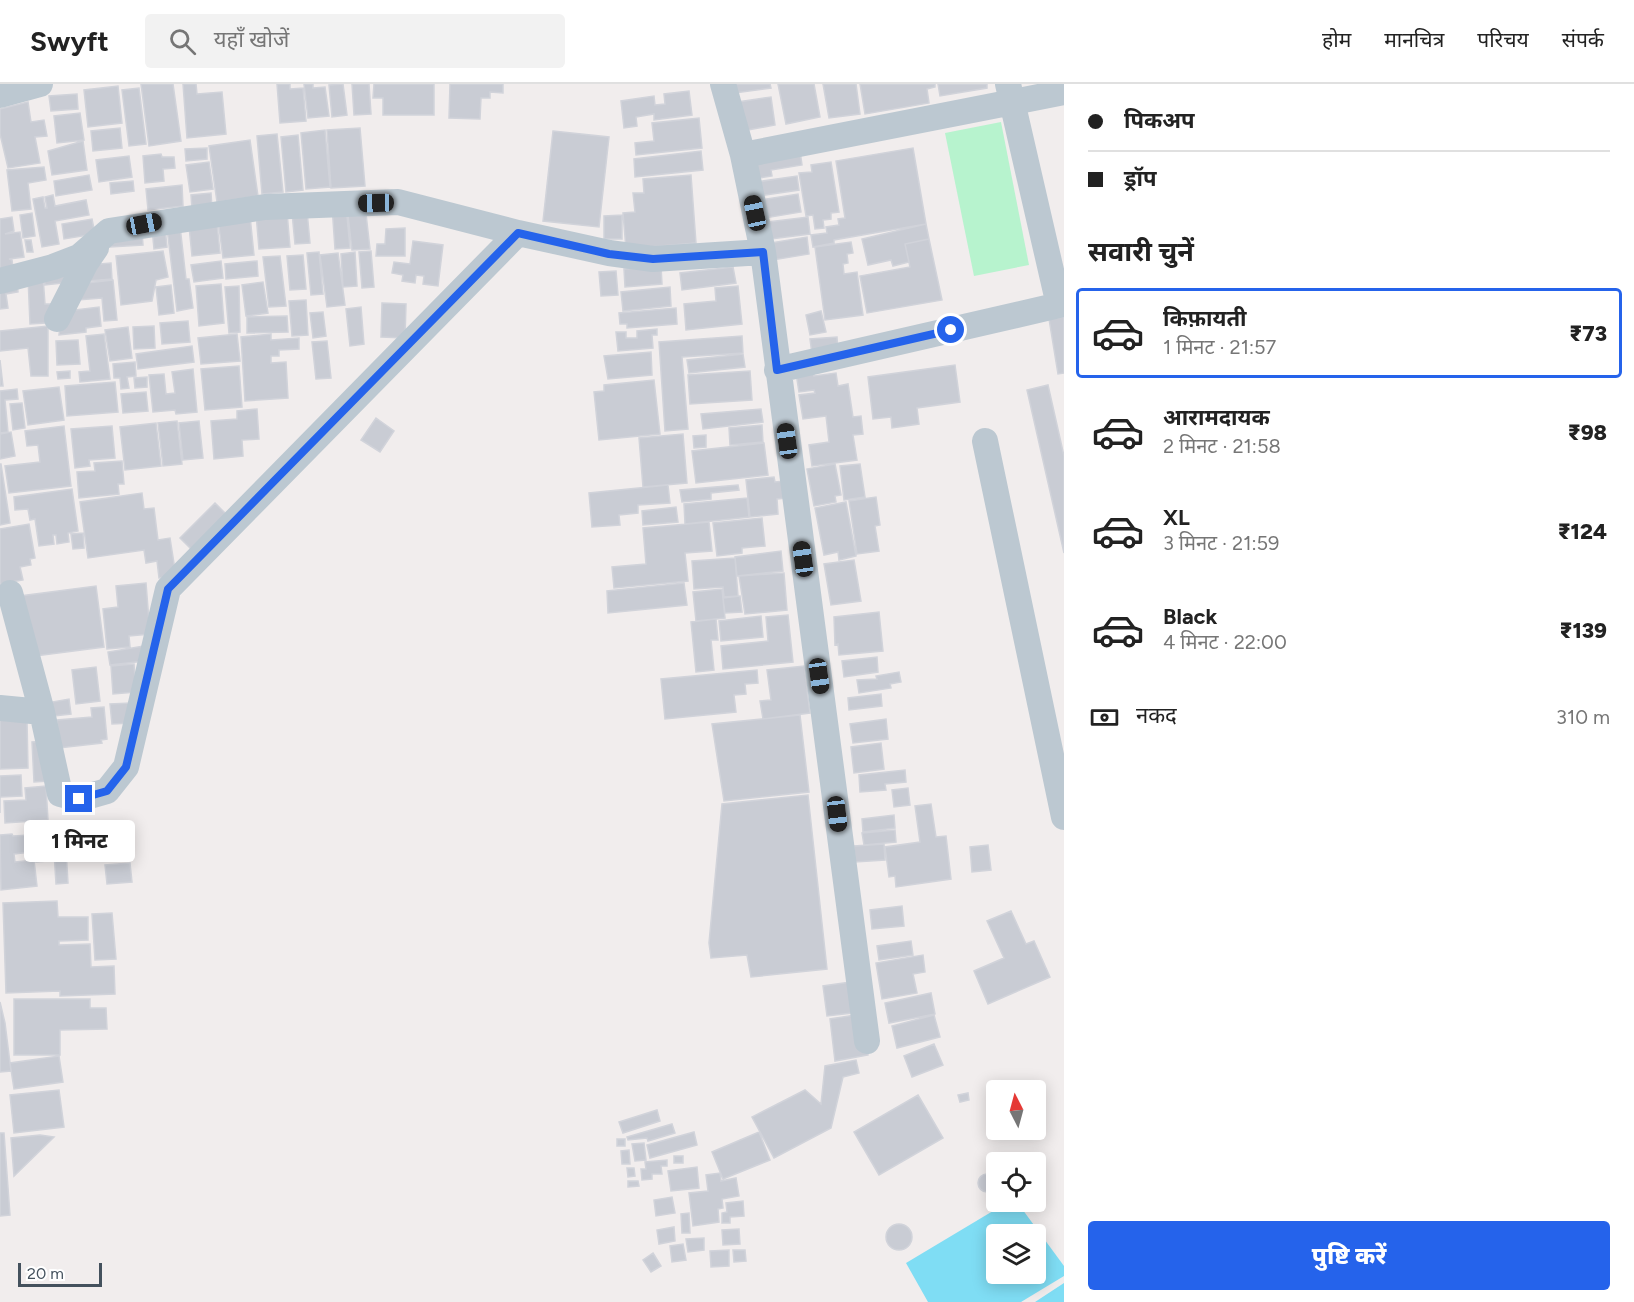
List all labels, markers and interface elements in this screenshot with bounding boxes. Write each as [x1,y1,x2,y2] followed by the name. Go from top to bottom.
[145,14,565,68] search box
[30,24,109,58] text: Swyft
[166,25,199,58] icon: search
[214,26,289,53] text: यहाँ खोजें
[1322,27,1351,52] text: होम
[1384,27,1444,52] text: मानचित्र
[1477,27,1529,52] text: परिचय
[1562,27,1604,52] text: संपर्क
[1124,107,1195,134] text: पिकअप
[1124,165,1157,192] text: ड्रॉप
[358,194,394,212] car
[742,194,768,232] car
[125,212,163,236] car
[1088,235,1194,268] text: सवारी चुनें
[1163,305,1247,332] text: किफ़ायती
[1091,306,1145,360] icon: car
[937,316,964,343] route start
[1569,320,1607,347] text: ₹73
[1163,335,1276,359] text: 1 मिनट · 21:57
[1163,404,1270,431] text: आरामदायक
[1091,405,1145,459] icon: car
[1568,419,1607,446] text: ₹98
[776,422,798,460] car
[1163,434,1281,458] text: 2 मिनट · 21:58
[1091,504,1145,558] icon: car
[1163,504,1190,531] text: XL
[1558,518,1607,545] text: ₹124
[1163,531,1279,555] text: 3 मिनट · 21:59
[792,540,814,578] car
[1091,603,1145,657] icon: car
[1163,603,1217,630] text: Black
[1559,617,1607,644] text: ₹139
[1163,630,1287,654] text: 4 मिनट · 22:00
[808,657,830,695] car
[1088,701,1121,734] icon: cash
[1136,702,1177,729] text: नकद
[1556,705,1610,729] text: 310 m
[65,785,92,812] route end
[826,795,848,833] car
[23,820,134,862] callout: 1 मिनट
[51,829,108,853] text: 1 मिनट
[986,1080,1046,1140] north arrow
[986,1080,1046,1284] map controls
[986,1152,1046,1212] button: locate
[1088,1221,1610,1290] button: पुष्टि करें
[986,1224,1046,1284] button: layers
[18,1260,102,1288] scale bar
[27,1264,64,1283] text: 20 m

